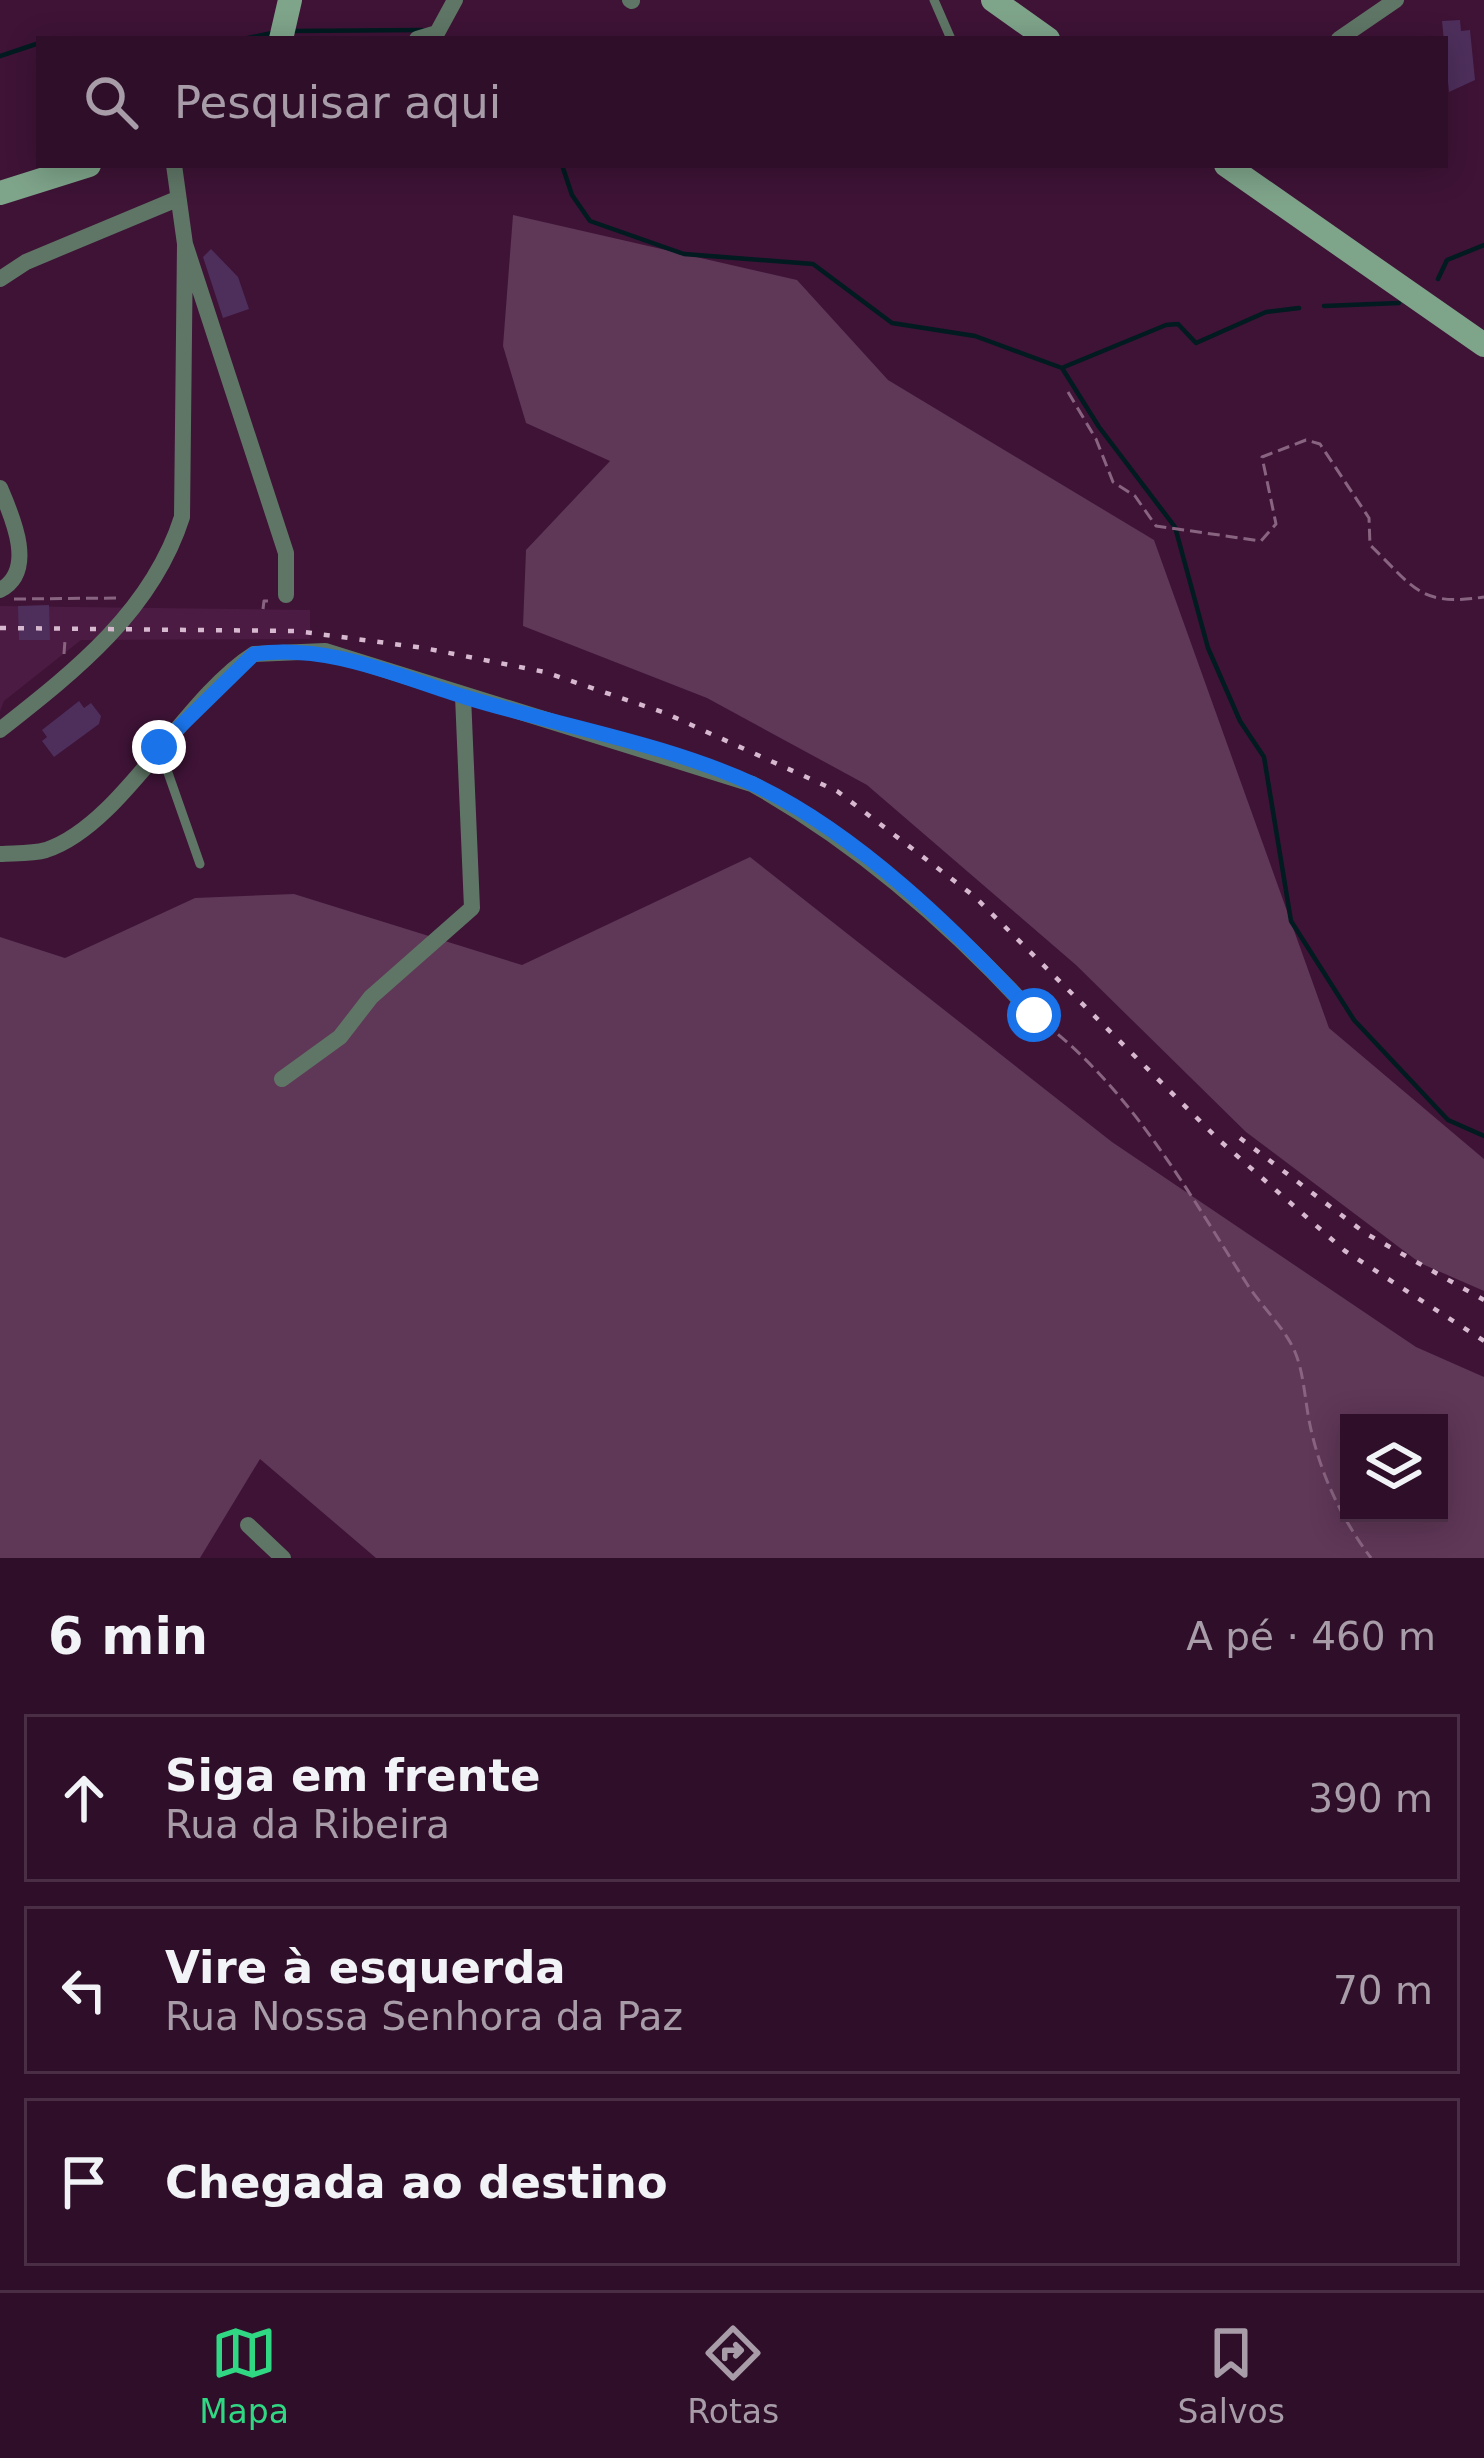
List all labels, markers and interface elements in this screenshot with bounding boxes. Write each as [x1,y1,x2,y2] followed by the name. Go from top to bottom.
[36,36,1448,168] search box
[78,69,144,135] icon: search
[174,76,501,129] text: Pesquisar aqui
[132,720,186,774] route end
[1007,988,1061,1042] route start
[1340,1414,1448,1522] map controls
[1340,1414,1448,1522] button: layers
[48,1607,208,1666] text: 6 min
[1186,1614,1436,1659] text: A pé · 460 m
[165,1749,541,1802] text: Siga em frente
[51,1765,117,1831] icon: ahead
[1308,1776,1433,1821] text: 390 m
[165,1802,450,1847] text: Rua da Ribeira
[165,1941,566,1994] text: Vire à esquerda
[51,1957,117,2023] icon: left
[1333,1968,1433,2013] text: 70 m
[165,1994,683,2039] text: Rua Nossa Senhora da Paz
[51,2149,117,2215] icon: arrive
[165,2156,668,2209] text: Chegada ao destino
[199,2320,289,2431] tab: Mapa
[687,2320,779,2431] tab: Rotas
[1178,2320,1285,2431] tab: Salvos

